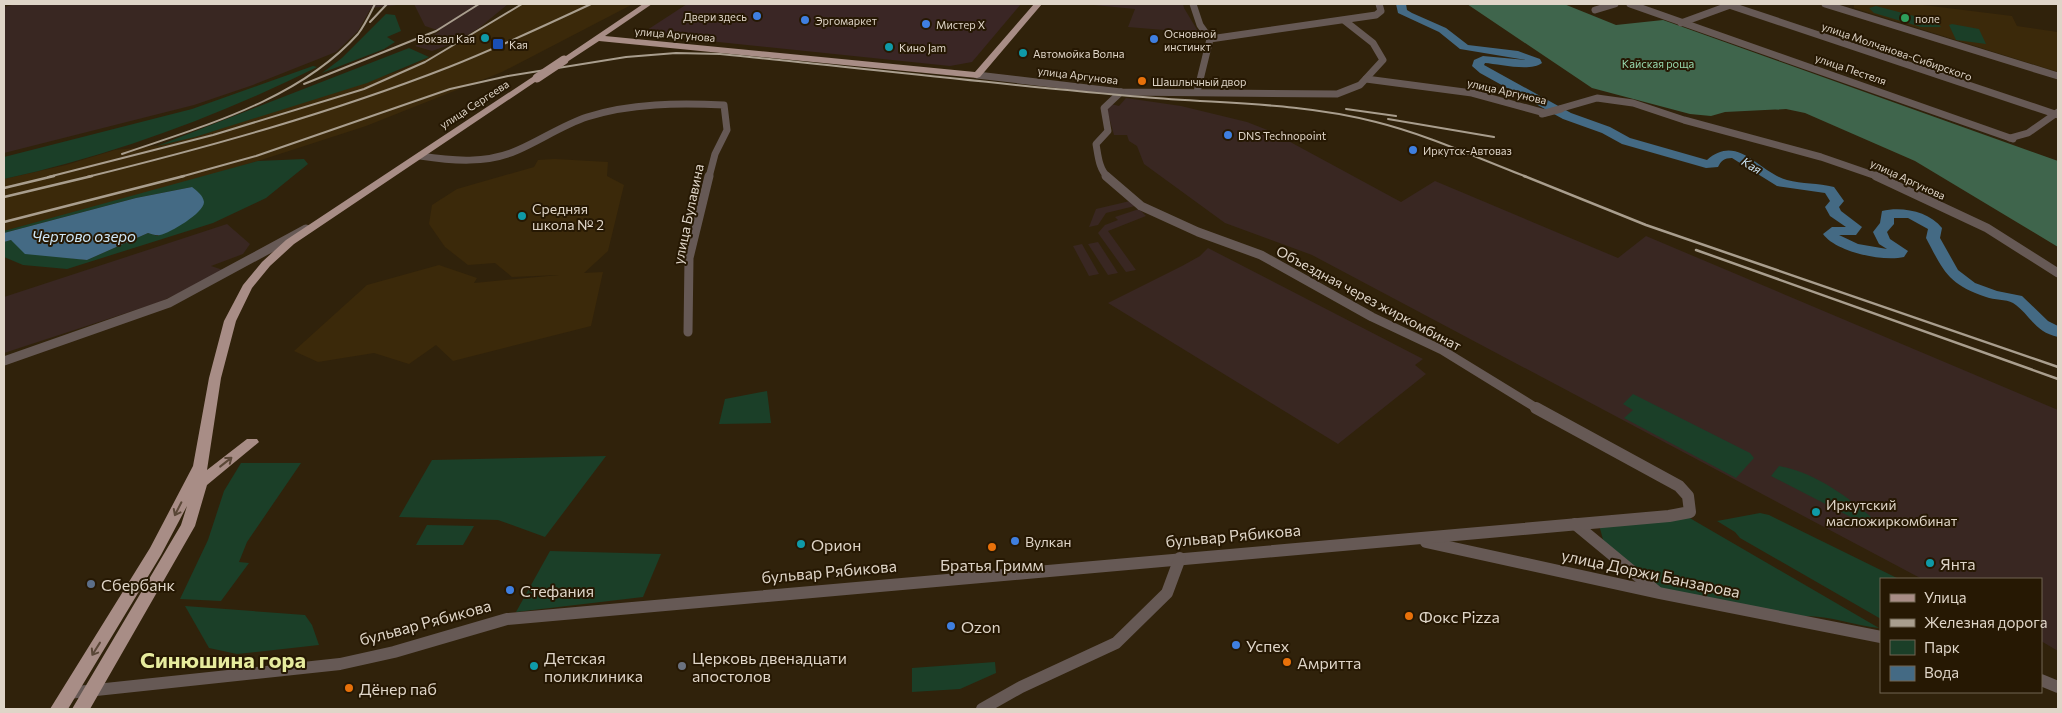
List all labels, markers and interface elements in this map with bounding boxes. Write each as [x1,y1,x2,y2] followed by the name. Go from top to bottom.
[683,10,747,23] place label: Двери здесь
[751,10,763,22] marker: Двери здесь
[1899,12,1911,24] marker: поле
[1915,12,1940,25] place label: поле
[799,14,811,26] marker: Эргомаркет
[815,14,877,27] place label: Эргомаркет
[920,18,932,30] marker: Мистер Х
[936,18,986,31] place label: Мистер Х
[1820,19,1974,83] street label: улица Молчанова-Сибирского
[634,24,716,44] street label: улица Аргунова
[1164,27,1216,53] place label: Основной инстинкт
[417,32,475,45] place label: Вокзал Кая
[479,32,491,44] marker: Вокзал Кая
[1148,33,1160,45] marker: Основной инстинкт
[491,37,505,51] marker: Кая
[509,38,528,51] place label: Кая
[883,41,895,53] marker: Кино Jam
[899,41,946,55] place label: Кино Jam
[1017,47,1029,59] marker: Автомойка Волна
[1033,47,1124,60] place label: Автомойка Волна
[1814,51,1888,87] street label: улица Пестеля
[1622,57,1694,70] park label: Кайская роща
[1037,64,1119,86] street label: улица Аргунова
[1136,75,1148,87] marker: Шашлычный двор
[1152,75,1246,88] place label: Шашлычный двор
[1466,76,1548,106] street label: улица Аргунова
[437,77,511,131] street label: улица Сергеева
[1222,129,1234,141] marker: DNS Technopoint
[1238,129,1327,142] place label: DNS Technopoint
[1407,144,1419,156] marker: Иркутск-Автоваз
[1423,144,1512,157] place label: Иркутск-Автоваз
[1740,154,1764,176] water label: Кая
[1868,156,1948,202] street label: улица Аргунова
[669,162,707,266] street label: улица Булавина
[532,200,604,233] place label: Средняя школа № 2
[516,210,528,222] marker: Средняя школа № 2
[32,227,136,245] water label: Чертово озеро
[1274,242,1465,354] street label: Объездная через жиркомбинат
[219,457,233,467] one-way arrow
[1826,496,1958,529] place label: Иркутский масложиркомбинат
[173,501,182,516] one-way arrow
[1810,506,1822,518] marker: Иркутский масложиркомбинат
[1165,520,1301,550] street label: бульвар Рябикова
[1025,533,1072,550] place label: Вулкан
[811,535,861,554] place label: Орион
[1009,535,1021,547] marker: Вулкан
[795,538,807,550] marker: Орион
[986,541,998,553] marker: Братья Гримм
[1560,545,1742,601] street label: улица Доржи Банзарова
[1940,554,1976,573] place label: Янта
[940,555,1044,574] place label: Братья Гримм
[761,556,897,586] street label: бульвар Рябикова
[1924,557,1936,569] marker: Янта
[101,575,176,594] place label: Сбербанк
[85,578,97,590] marker: Сбербанк
[1880,578,2042,693] legend
[520,581,594,600] place label: Стефания
[504,584,516,596] marker: Стефания
[1924,588,1966,606] text: Улица
[357,595,493,649] street label: бульвар Рябикова
[1419,607,1500,626] place label: Фокс Pizza
[1403,610,1415,622] marker: Фокс Pizza
[1924,613,2048,631] text: Железная дорога
[961,617,1001,636] place label: Ozon
[945,620,957,632] marker: Ozon
[1246,636,1290,655] place label: Успех
[1924,638,1960,656] text: Парк
[1230,639,1242,651] marker: Успех
[90,642,100,656] one-way arrow
[140,646,306,673] district label: Синюшина гора
[544,648,643,685] place label: Детская поликлиника
[692,648,847,685] place label: Церковь двенадцати апостолов
[1297,653,1361,672] place label: Амритта
[1281,656,1293,668] marker: Амритта
[528,660,540,672] marker: Детская поликлиника
[676,660,688,672] marker: Церковь двенадцати апостолов
[1924,663,1959,681] text: Вода
[359,679,437,698] place label: Дёнер паб
[343,682,355,694] marker: Дёнер паб

